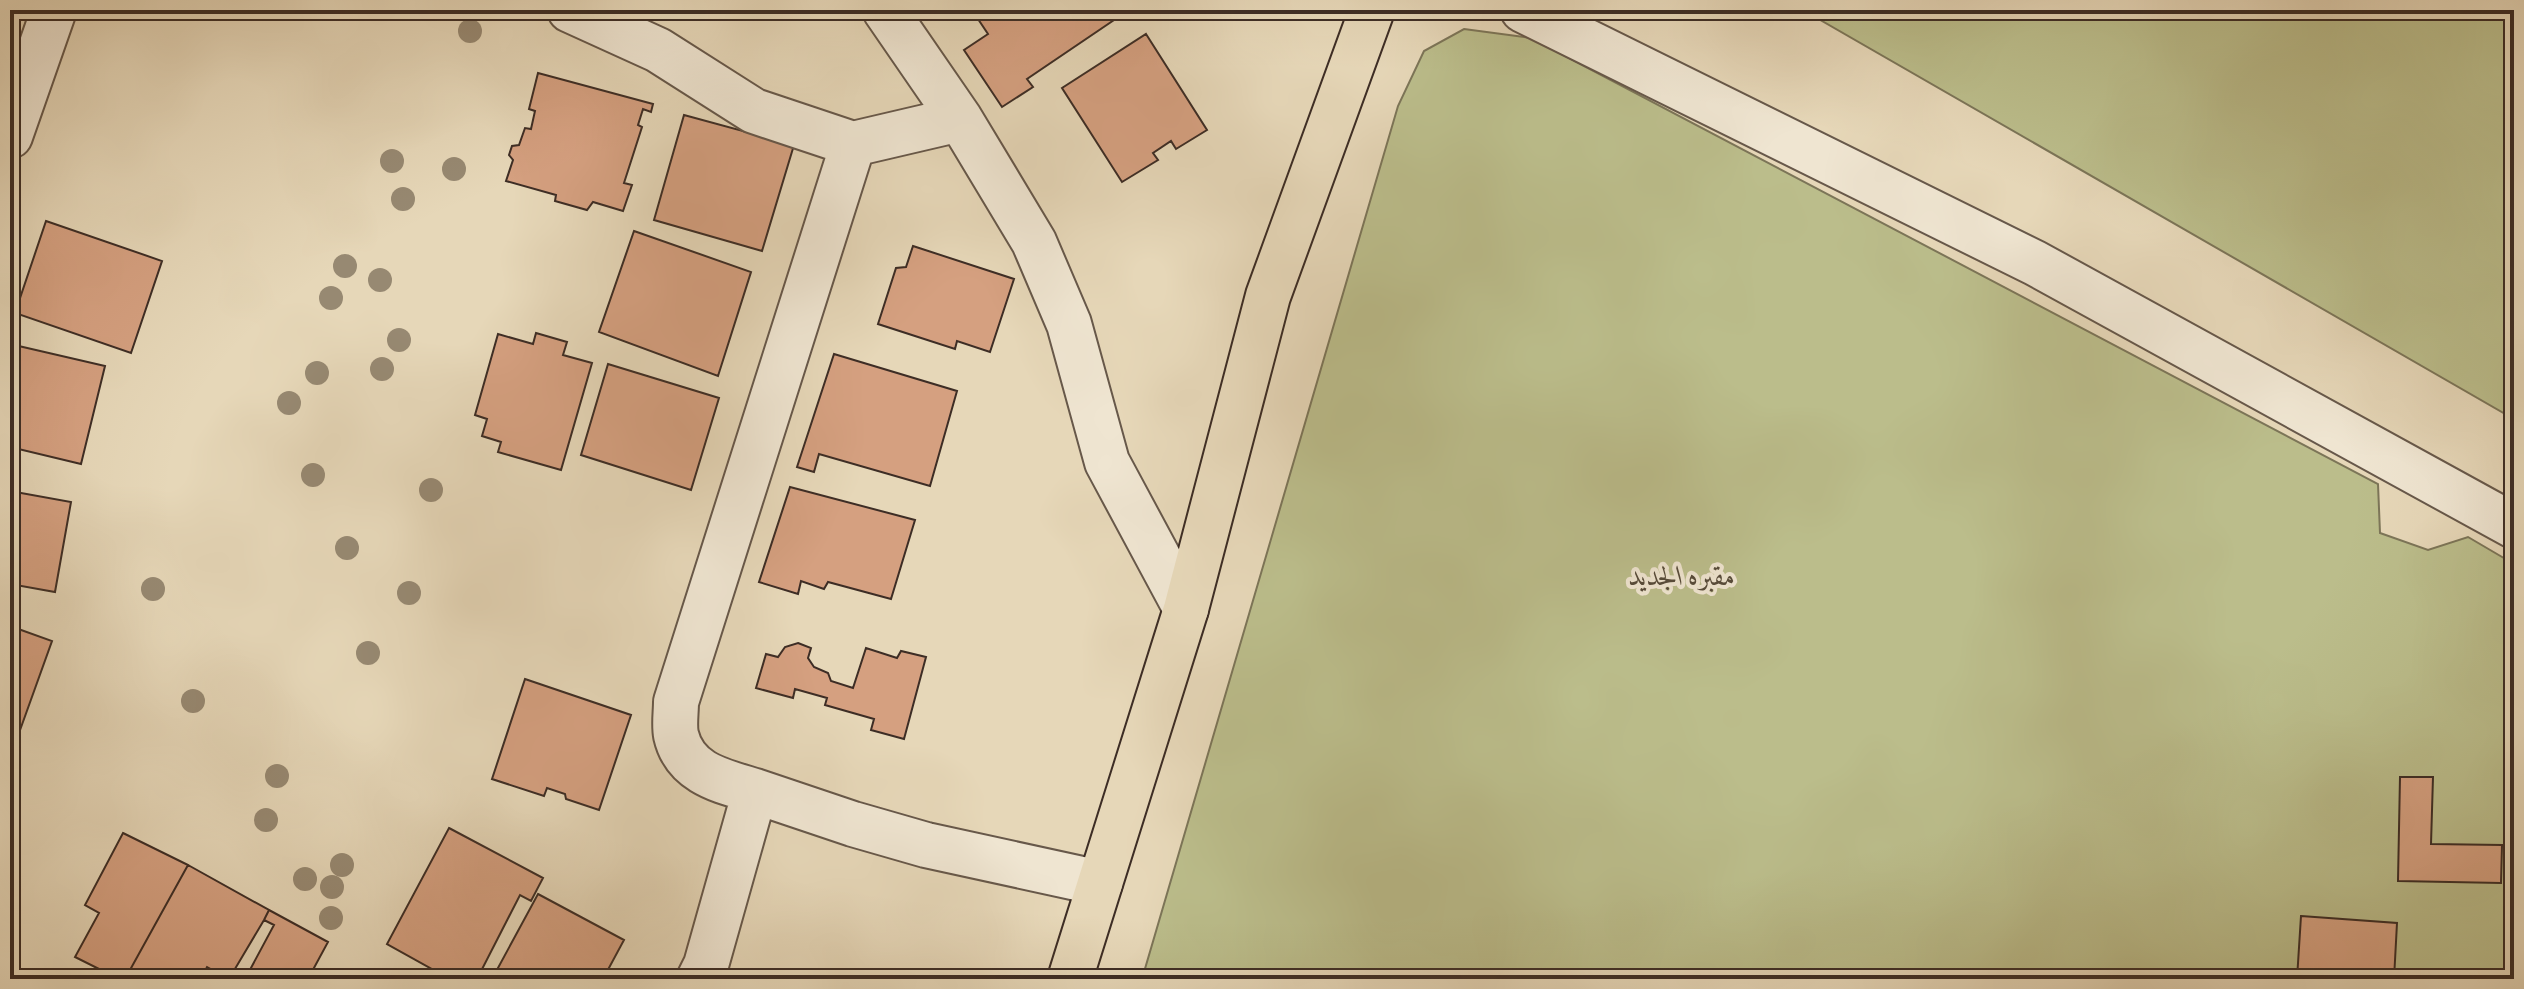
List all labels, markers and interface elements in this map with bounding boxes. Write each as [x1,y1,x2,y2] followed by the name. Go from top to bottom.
[1628,557,1736,595] park label: مقبره الجديد

